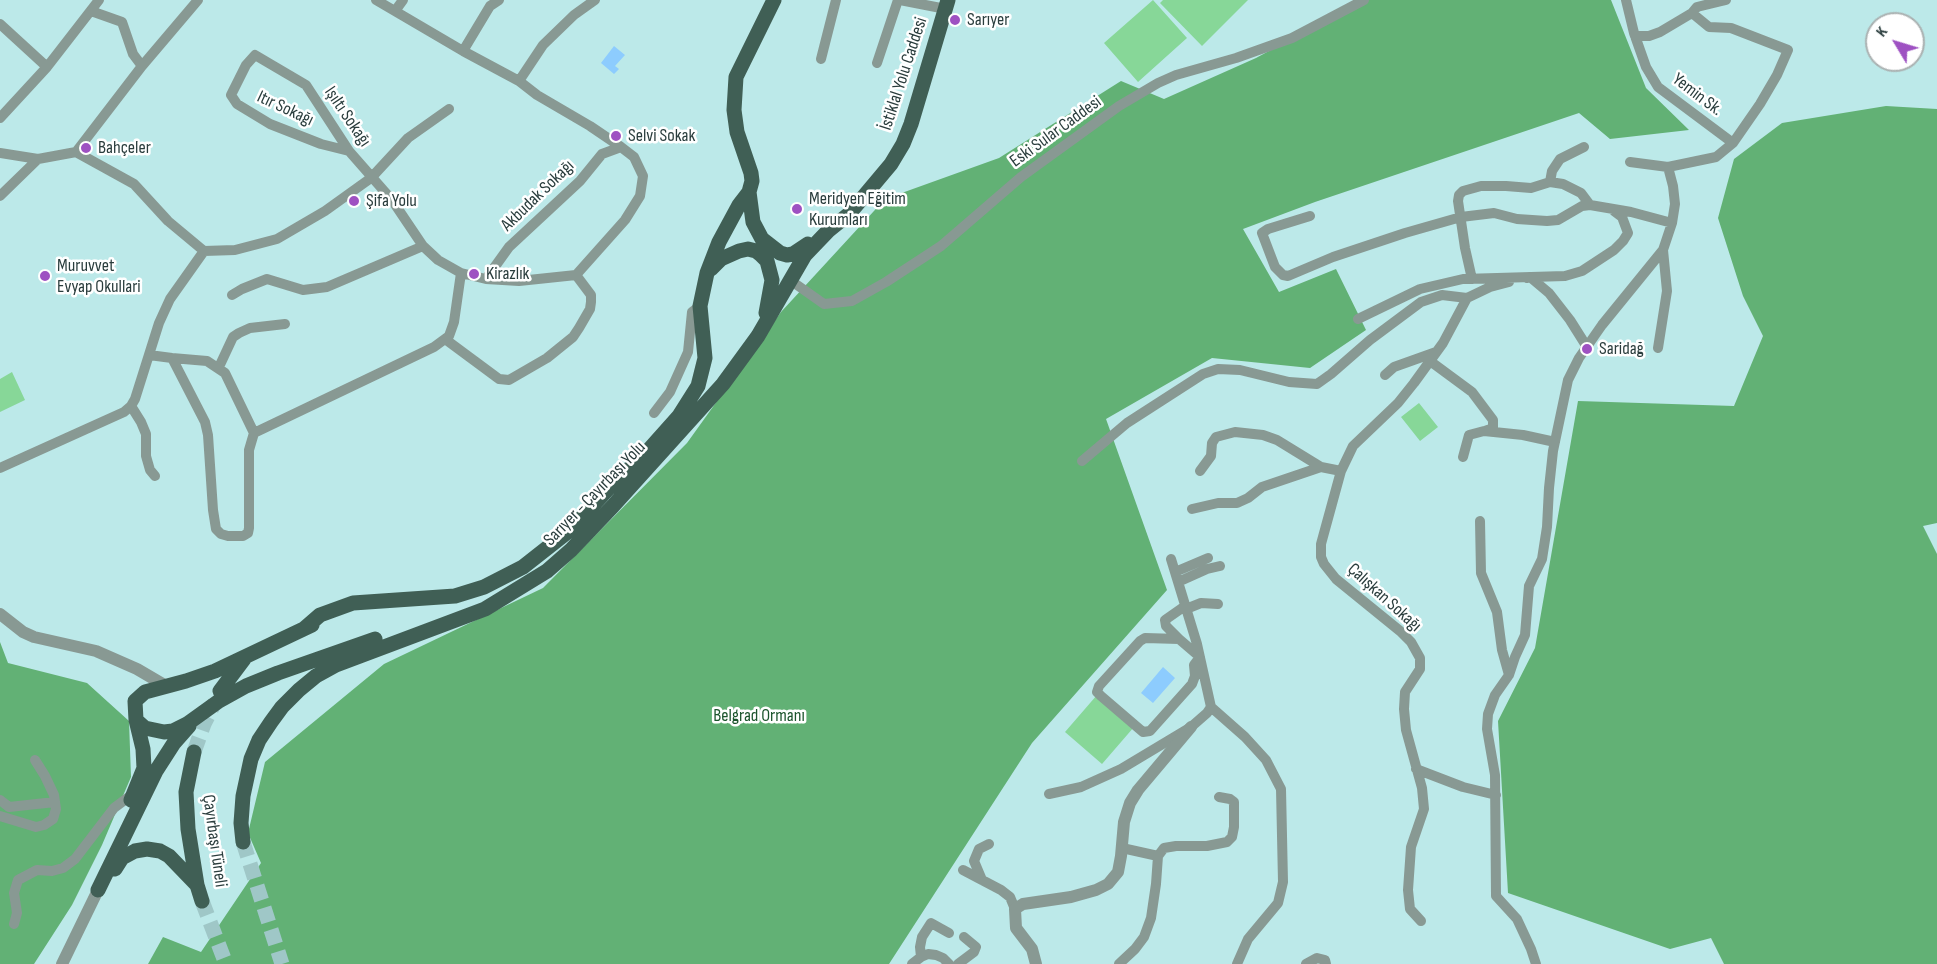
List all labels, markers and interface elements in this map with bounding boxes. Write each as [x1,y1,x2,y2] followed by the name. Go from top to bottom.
[967,9,1009,31] place label: Sarıyer
[1865,12,1925,72] north arrow
[948,13,962,27] marker: Sarıyer
[876,15,932,133] street label: İstiklal Yolu Caddesi
[1872,23,1892,41] text: K
[1668,69,1726,121] street label: Yemin Sk.
[319,83,375,151] street label: Işıltı Sokağı
[253,87,317,131] street label: Itır Sokağı
[1006,92,1106,172] street label: Eski Sular Caddesi
[628,125,695,147] place label: Selvi Sokak
[609,129,623,143] marker: Selvi Sokak
[98,137,151,159] place label: Bahçeler
[79,141,93,155] marker: Bahçeler
[497,156,579,236] street label: Akbudak Sokağı
[809,188,906,230] place label: Meridyen Eğitim Kurumları
[366,190,417,212] place label: Şifa Yolu
[347,194,361,208] marker: Şifa Yolu
[790,202,804,216] marker: Meridyen Eğitim Kurumları
[57,255,141,298] place label: Muruvvet Evyap Okullari
[486,263,529,285] place label: Kirazlık
[467,267,481,281] marker: Kirazlık
[38,269,52,283] marker: Muruvvet Evyap Okullari
[1599,338,1644,360] place label: Saridağ
[1580,342,1594,356] marker: Saridağ
[540,437,650,551] street label: Sarıyer - Çayırbaşı Yolu
[1342,559,1426,637] street label: Çalışkan Sokağı
[713,705,805,727] park label: Belgrad Ormanı
[197,793,231,889] street label: Çayırbaşı Tüneli

